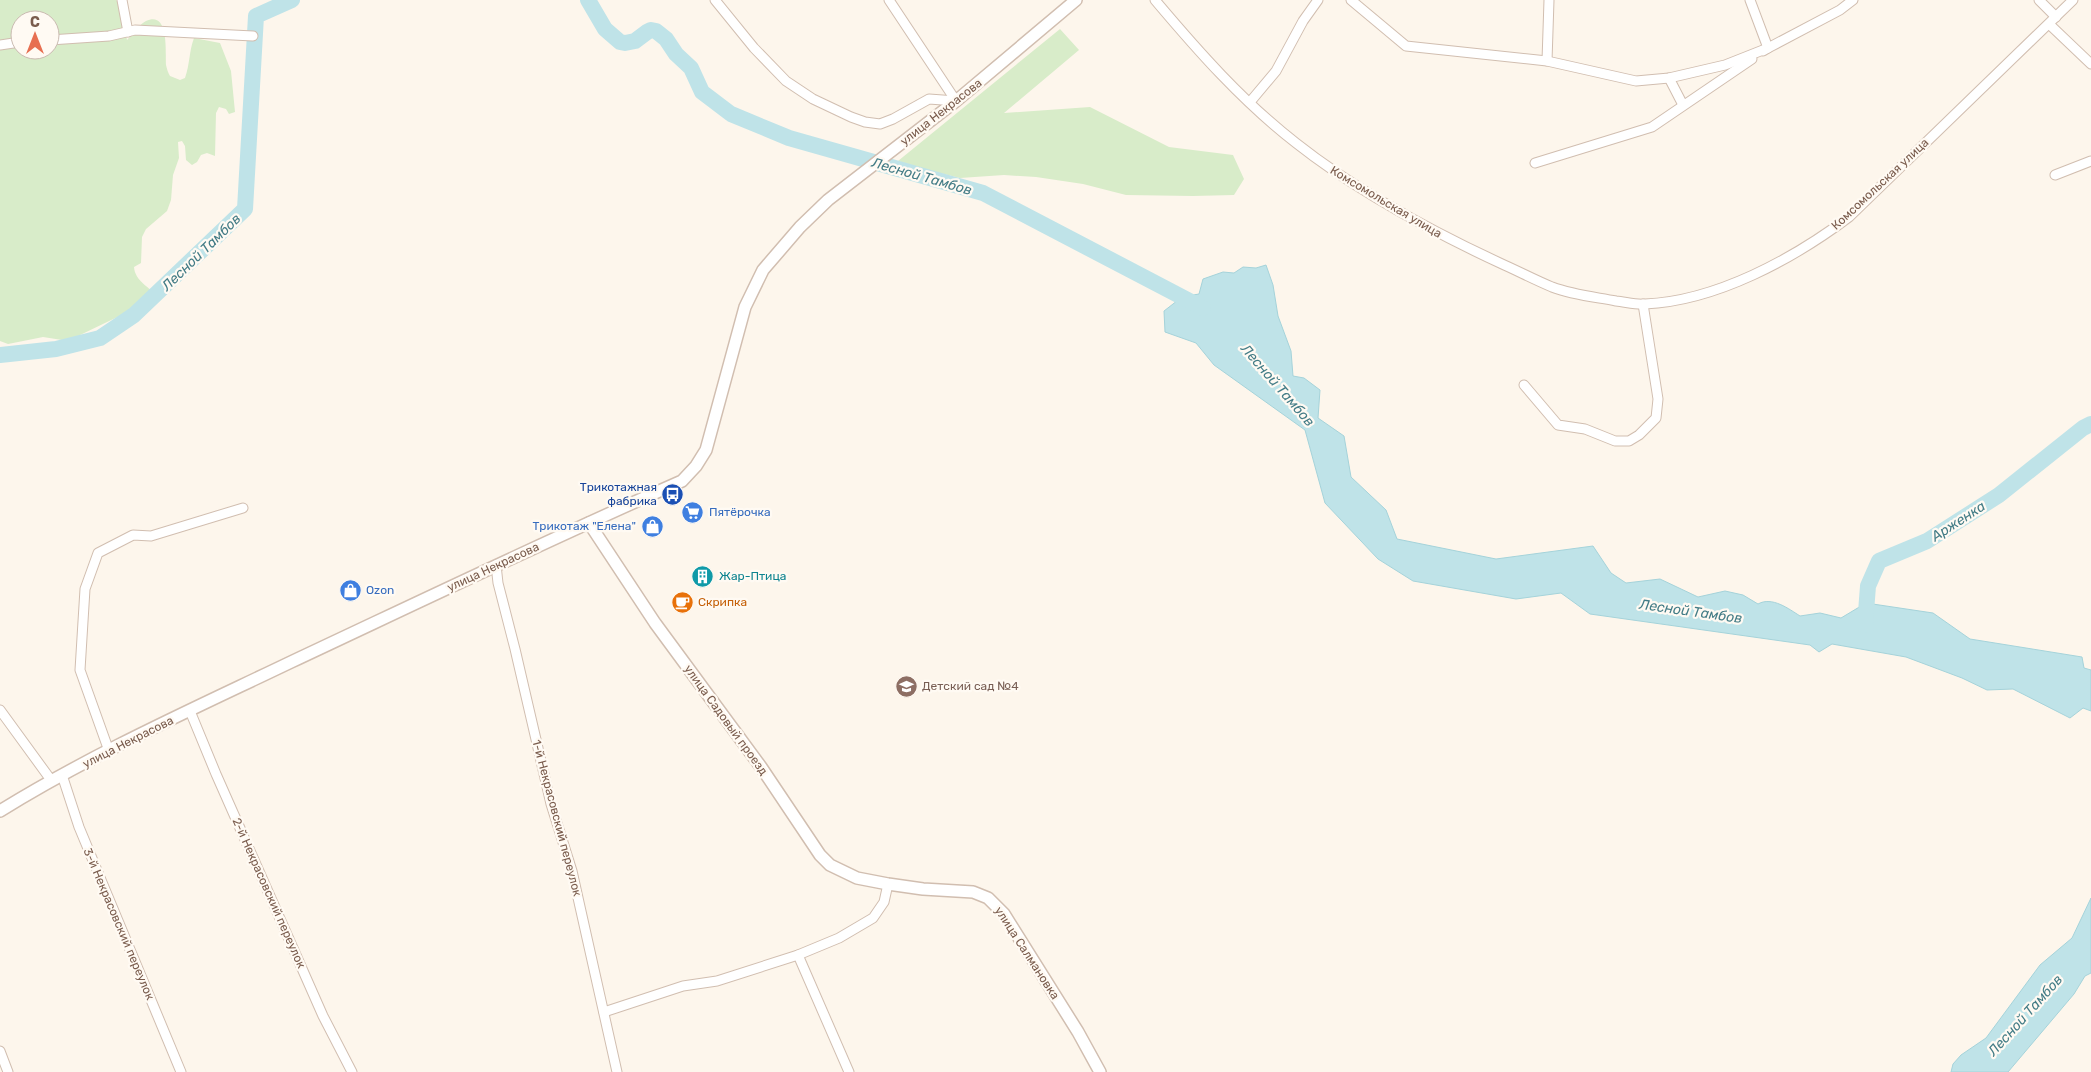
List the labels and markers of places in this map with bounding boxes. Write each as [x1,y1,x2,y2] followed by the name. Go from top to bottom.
[580,480,657,508] place label: Трикотажная фабрика
[661,482,685,506] bus stop icon: Трикотажная фабрика
[681,500,705,524] supermarket icon: Пятёрочка
[709,505,771,519] place label: Пятёрочка
[640,514,664,538] shop icon: Трикотаж "Елена"
[532,519,636,533] place label: Трикотаж "Елена"
[691,564,715,588] building icon: Жар-Птица
[719,569,786,583] place label: Жар-Птица
[338,578,362,602] shop icon: Ozon
[366,583,394,597] place label: Ozon
[670,590,694,614] cafe icon: Скрипка
[698,595,747,609] place label: Скрипка
[894,674,918,698] school or university icon: Детский сад №4
[922,679,1019,693] place label: Детский сад №4

